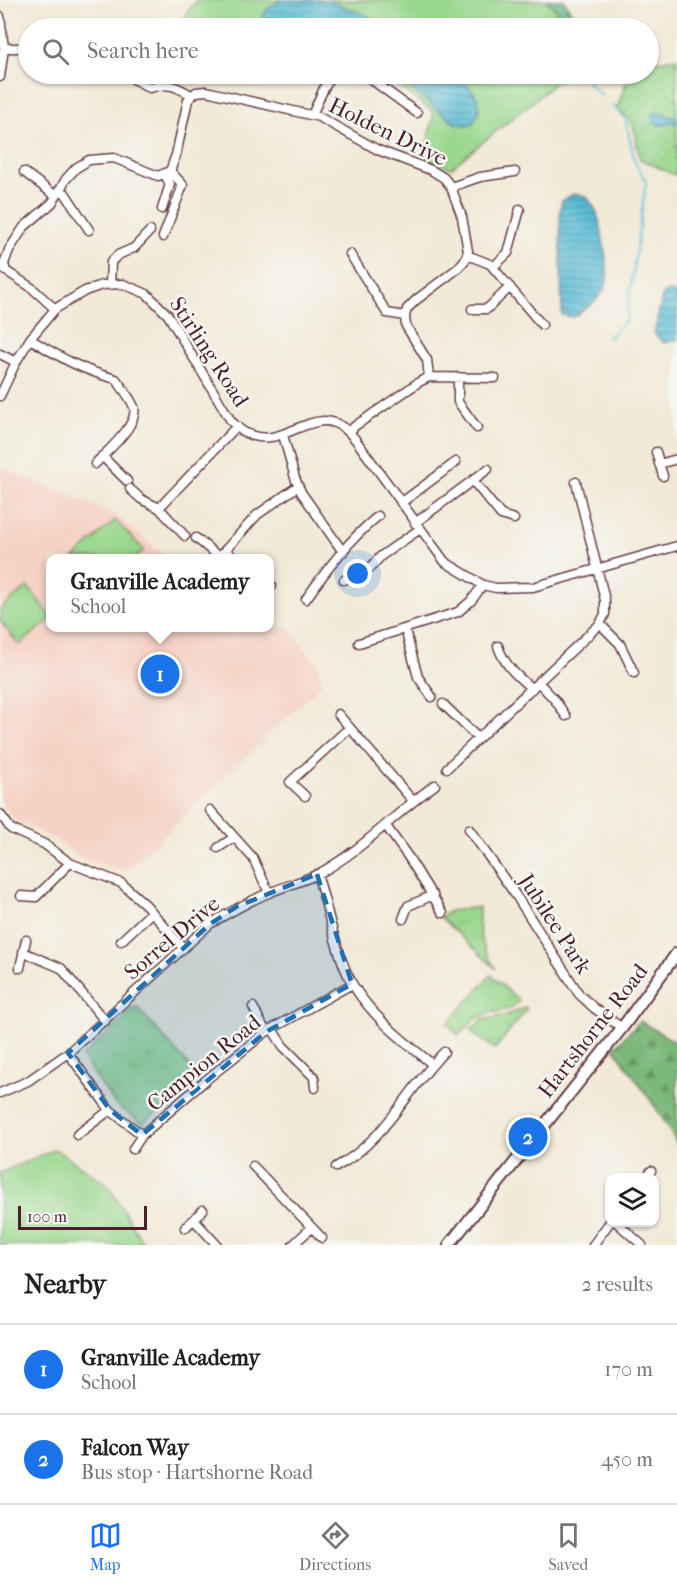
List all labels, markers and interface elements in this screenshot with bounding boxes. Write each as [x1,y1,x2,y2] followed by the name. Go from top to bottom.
[18,18,659,84] search box
[39,35,72,68] icon: search
[87,38,199,64] text: Search here
[325,92,451,172] street label: Holden Drive
[164,292,255,413] street label: Stirling Road
[46,554,274,632] popup
[343,559,372,588] your location
[71,569,249,595] text: Granville Academy
[71,595,126,618] text: School
[140,652,180,696] pin: 1
[512,867,597,980] street label: Jubilee Park
[119,891,225,985] street label: Sorrel Drive
[533,958,654,1103] street label: Hartshorne Road
[142,1009,267,1117] street label: Campion Road
[508,1114,548,1160] pin: 2
[605,1173,659,1227] map controls
[605,1173,659,1227] button: layers
[18,1203,147,1230] scale bar
[27,1207,67,1226] text: 100 m
[24,1269,106,1300] text: Nearby
[582,1273,653,1296] text: 2 results
[81,1345,260,1371] text: Granville Academy
[40,1358,47,1381] text: 1
[604,1358,653,1381] text: 170 m
[81,1371,137,1394] text: School
[81,1435,189,1461] text: Falcon Way
[38,1448,49,1471] text: 2
[601,1448,653,1471] text: 450 m
[81,1461,313,1484] text: Bus stop · Hartshorne Road
[89,1519,122,1574] tab: Map
[299,1519,371,1574] tab: Directions
[549,1519,588,1574] tab: Saved

